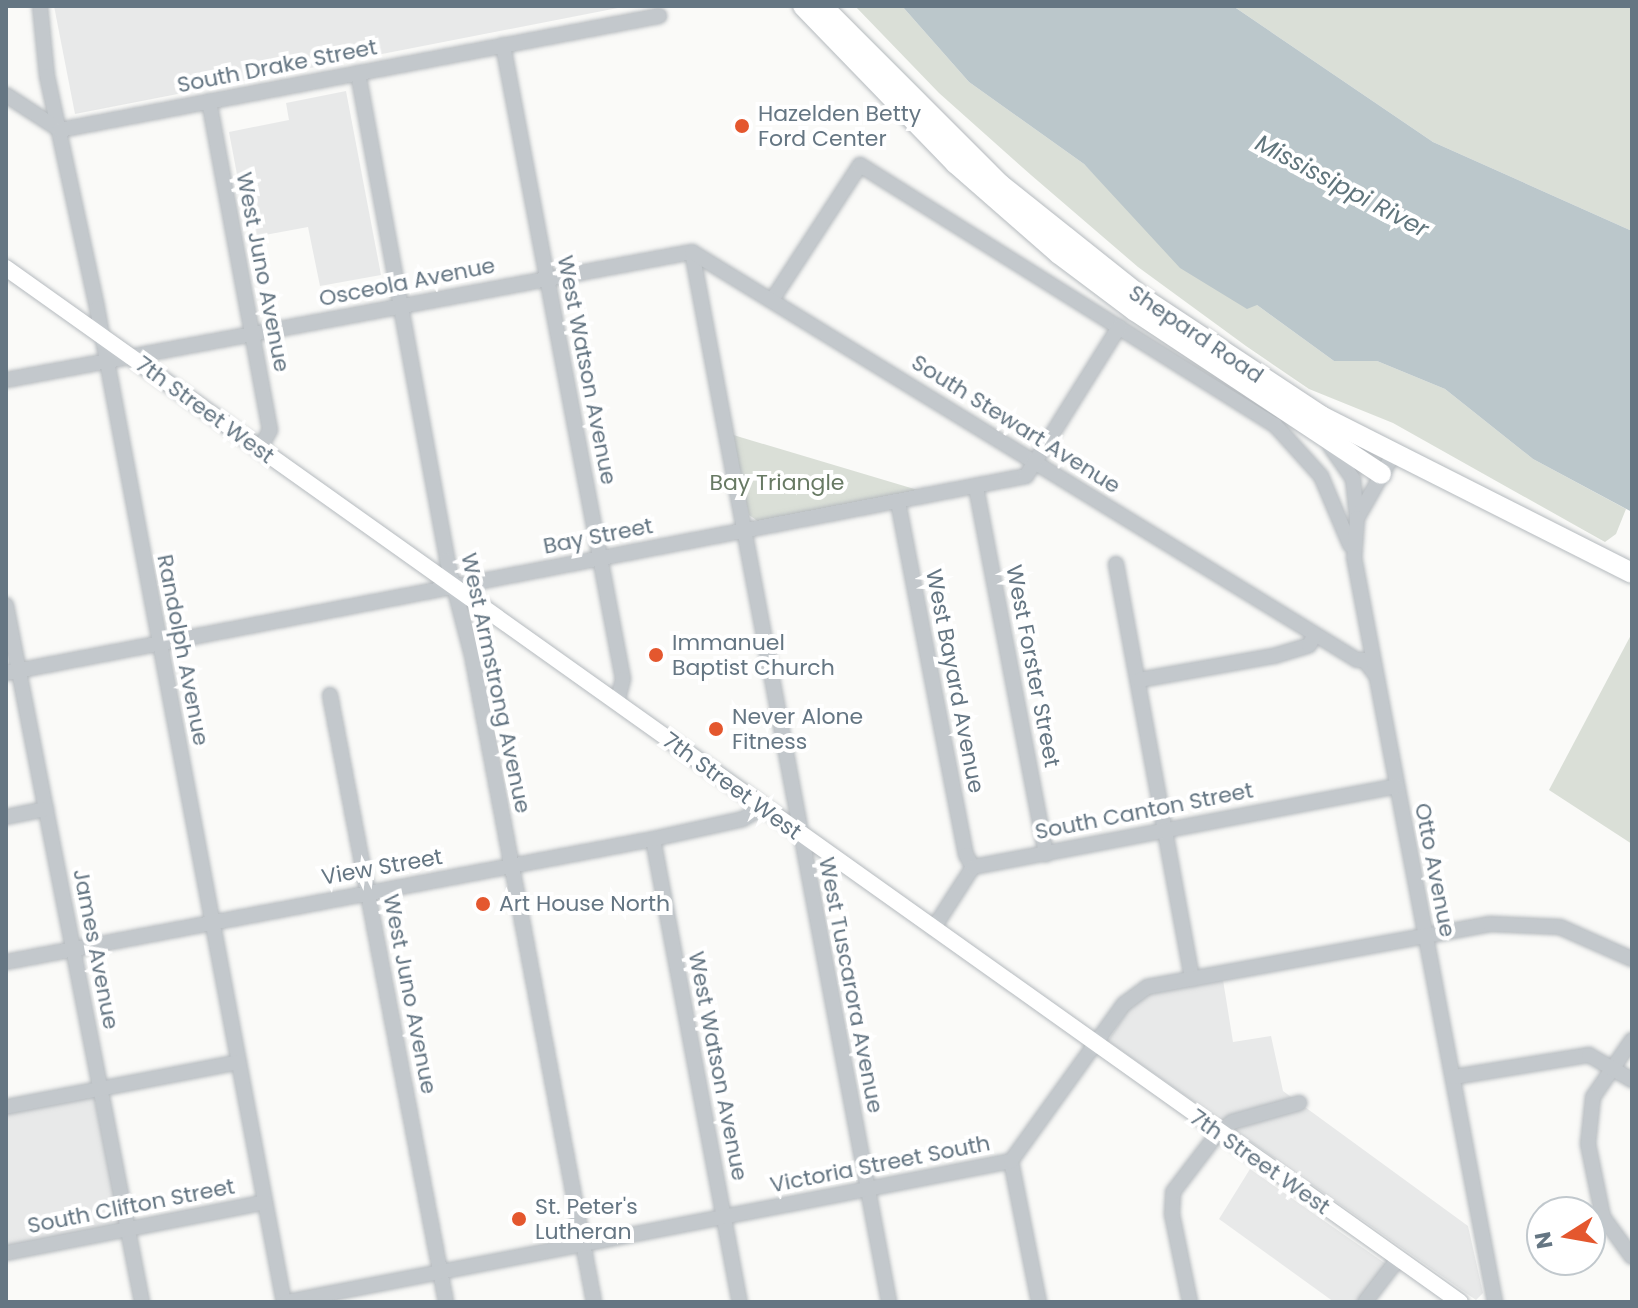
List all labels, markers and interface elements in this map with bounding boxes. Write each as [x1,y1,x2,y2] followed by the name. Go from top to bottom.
[175,34,379,98] street label: South Drake Street
[758,100,921,152] place label: Hazelden Betty Ford Center
[733,117,751,135] marker: Hazelden Betty Ford Center
[1251,128,1433,244] water label: Mississippi River
[231,170,295,374] street label: West Juno Avenue
[317,252,497,312] street label: Osceola Avenue
[552,253,622,487] street label: West Watson Avenue
[1124,279,1268,389] street label: Shepard Road
[907,349,1125,499] street label: South Stewart Avenue
[131,351,279,469] street label: 7th Street West
[709,470,845,496] park label: Bay Triangle
[541,512,655,560] street label: Bay Street
[456,550,536,816] street label: West Armstrong Avenue
[152,552,214,748] street label: Randolph Avenue
[1000,563,1066,769] street label: West Forster Street
[920,567,990,795] street label: West Bayard Avenue
[672,629,835,680] place label: Immanuel Baptist Church
[647,646,665,664] marker: Immanuel Baptist Church
[732,703,863,754] place label: Never Alone Fitness
[707,720,725,738] marker: Never Alone Fitness
[658,727,806,845] street label: 7th Street West
[1033,777,1255,845] street label: South Canton Street
[1409,801,1461,939] street label: Otto Avenue
[320,843,444,891] street label: View Street
[813,855,889,1115] street label: West Tuscarora Avenue
[68,867,124,1031] street label: James Avenue
[499,891,670,917] place label: Art House North
[378,892,442,1096] street label: West Juno Avenue
[474,895,492,913] marker: Art House North
[683,949,753,1183] street label: West Watson Avenue
[1185,1104,1335,1220] street label: 7th Street West
[768,1130,992,1198] street label: Victoria Street South
[25,1173,237,1239] street label: South Clifton Street
[535,1193,638,1244] place label: St. Peter's Lutheran
[1526,1196,1606,1276] north arrow
[510,1210,528,1228] marker: St. Peter's Lutheran
[1527,1229,1561,1251] text: N

